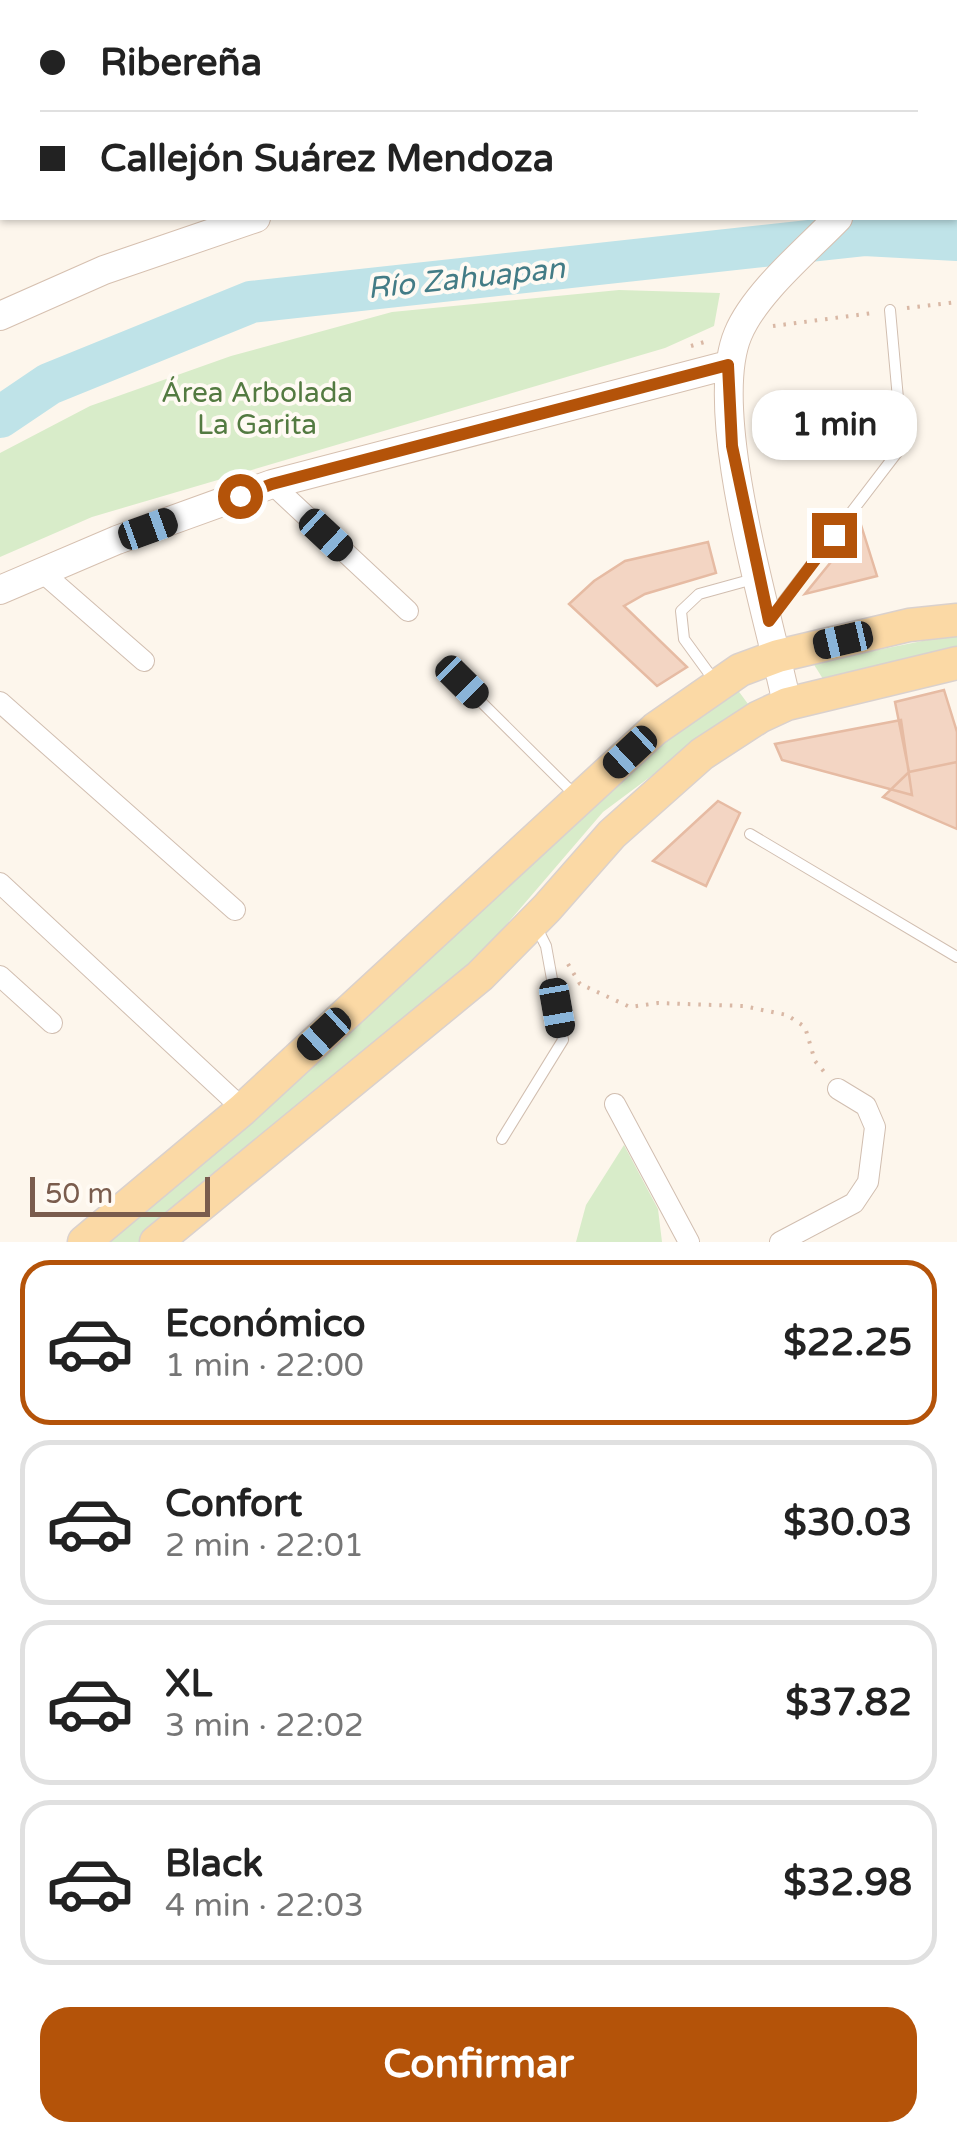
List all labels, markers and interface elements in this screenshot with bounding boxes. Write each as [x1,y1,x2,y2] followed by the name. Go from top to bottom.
[100,40,262,86] text: Ribereña
[100,136,554,182] text: Callejón Suárez Mendoza
[366,250,567,307] water label: Río Zahuapan
[161,376,353,442] park label: Área Arbolada La Garita
[752,390,916,460] callout: 1 min
[792,406,877,444] text: 1 min
[218,474,263,519] route start
[294,504,358,566] car
[115,505,181,553] car
[812,513,857,558] route end
[810,619,876,661] car
[430,650,494,714] car
[598,721,662,783] car
[537,976,577,1040] car
[292,1003,356,1065] car
[30,1172,210,1216] scale bar
[45,1177,113,1211] text: 50 m
[45,1298,135,1388] icon: car
[165,1301,366,1347] text: Económico
[783,1320,912,1366] text: $22.25
[165,1347,364,1385] text: 1 min · 22:00
[45,1478,135,1568] icon: car
[165,1481,302,1527] text: Confort
[783,1500,912,1546] text: $30.03
[165,1527,364,1565] text: 2 min · 22:01
[45,1658,135,1748] icon: car
[165,1661,212,1707] text: XL
[785,1680,912,1726] text: $37.82
[165,1707,364,1745] text: 3 min · 22:02
[45,1838,135,1928] icon: car
[165,1841,263,1887] text: Black
[783,1860,912,1906] text: $32.98
[165,1887,364,1925] text: 4 min · 22:03
[40,2007,917,2122] button: Confirmar

